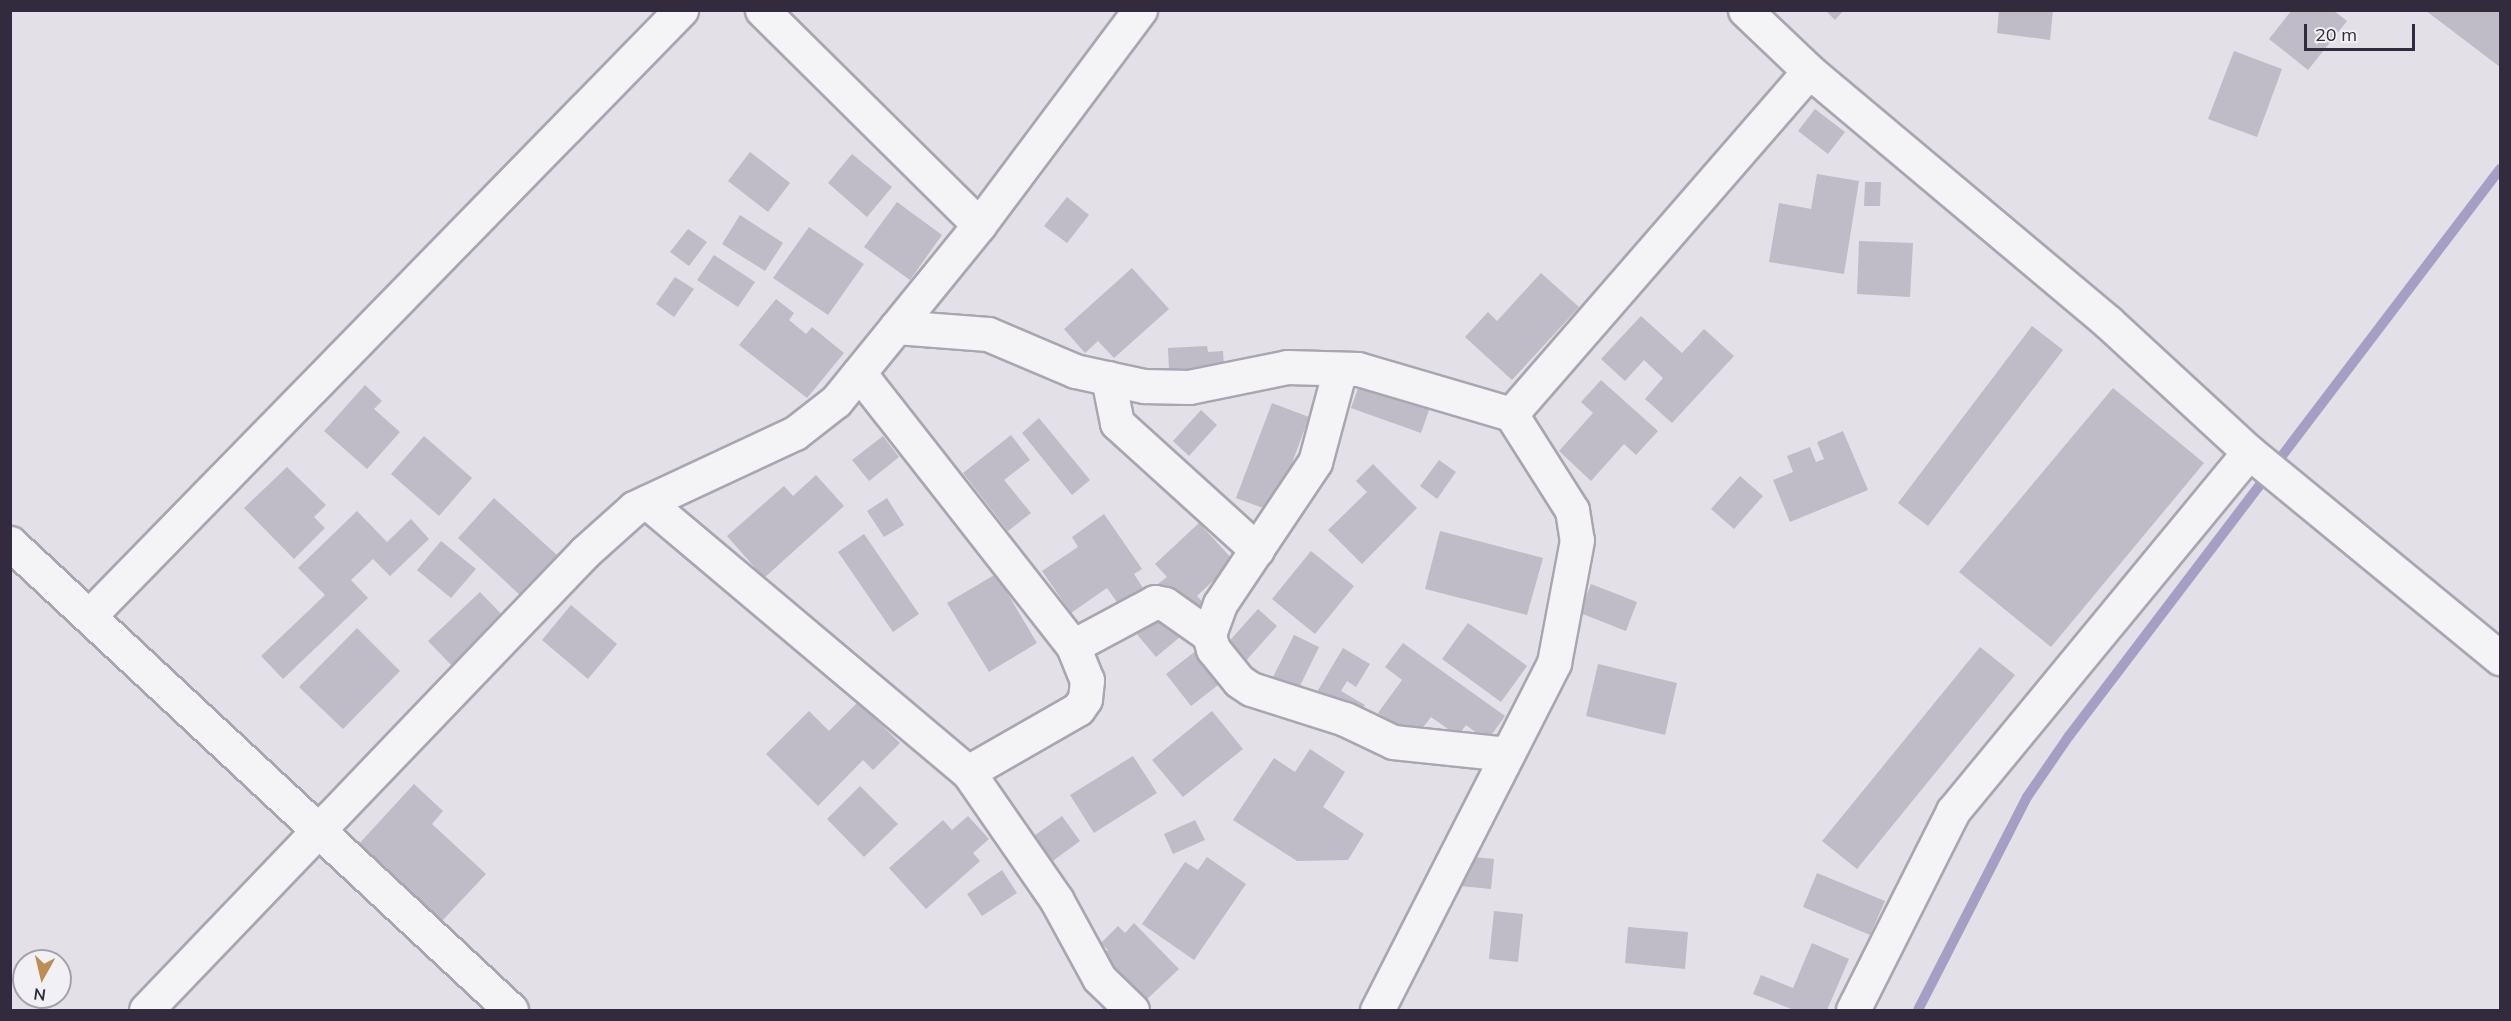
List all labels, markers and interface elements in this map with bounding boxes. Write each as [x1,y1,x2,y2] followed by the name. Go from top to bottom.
[2307,12,2418,50] scale bar
[2315,23,2357,46] text: 20 m
[12,949,72,1009] north arrow
[32,984,47,1006] text: N

